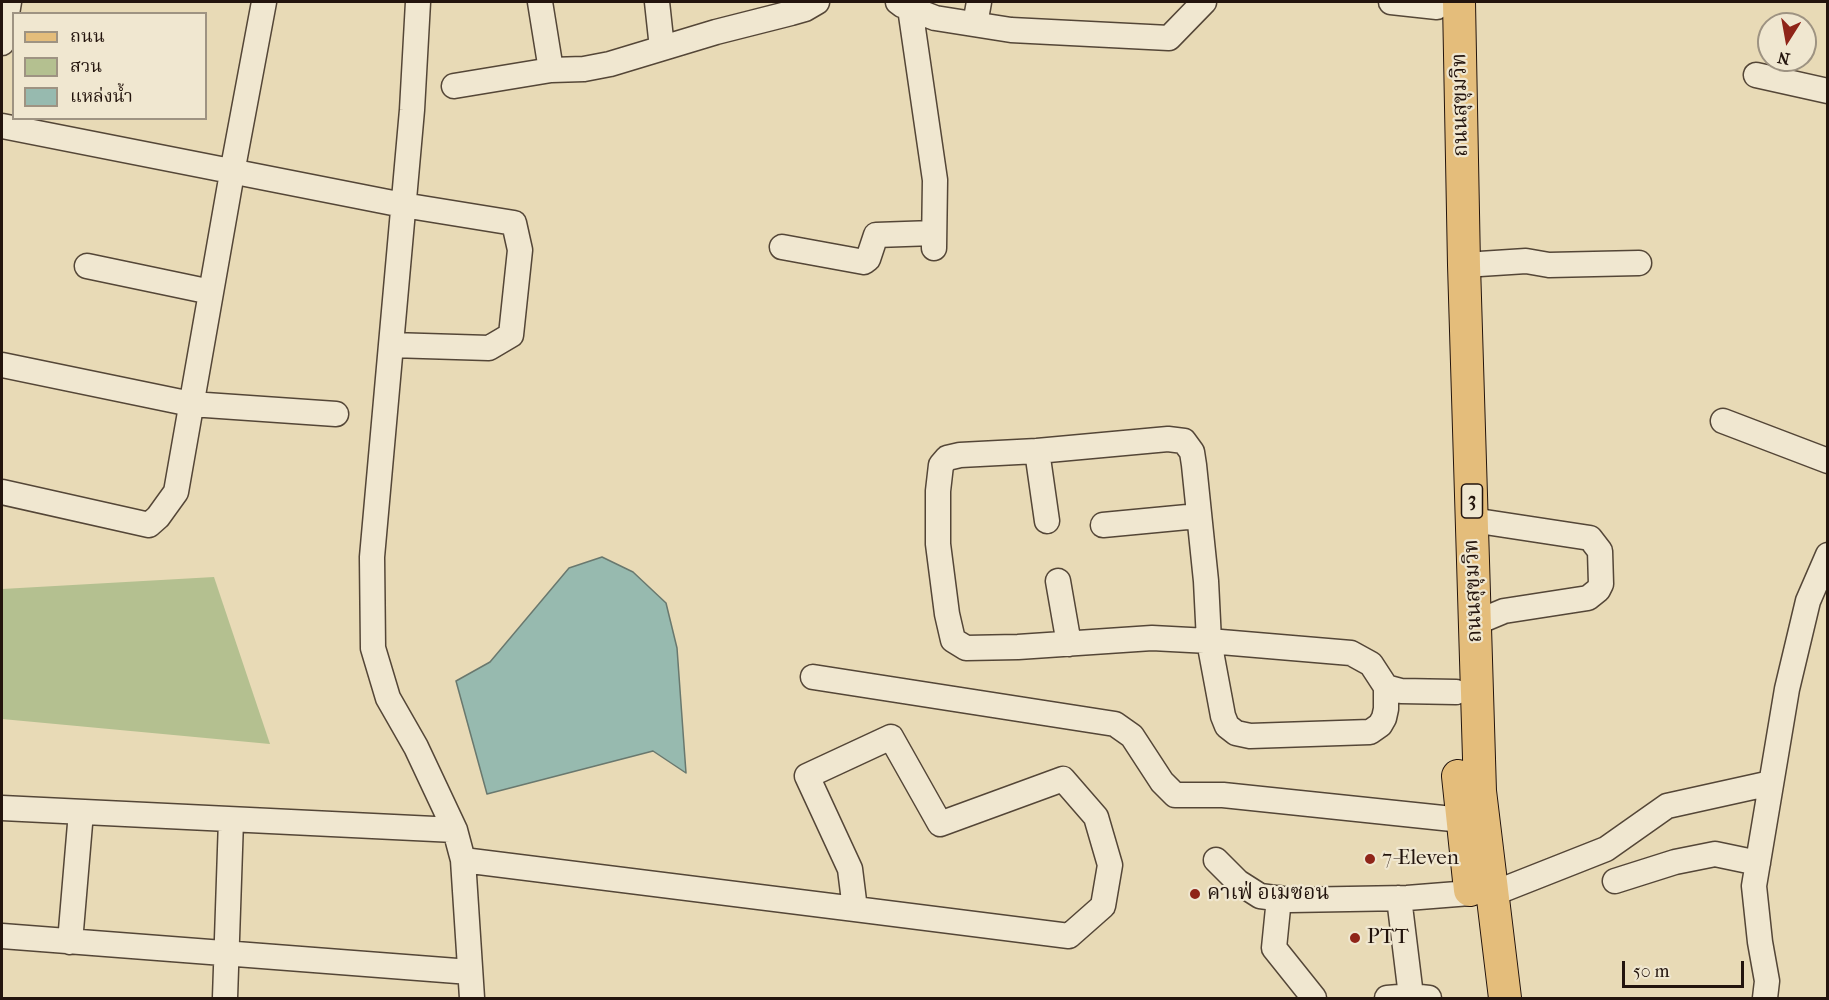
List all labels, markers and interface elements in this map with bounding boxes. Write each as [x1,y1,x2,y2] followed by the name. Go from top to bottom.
[12,12,207,120] legend
[1757,12,1817,72] north arrow
[70,26,105,47] text: ถนน
[1776,48,1792,69] text: N
[1447,53,1475,157] street label: ถนนสุขุมวิท
[70,56,102,77] text: สวน
[70,86,133,107] text: แหล่งน้ำ
[1462,484,1482,518] road number: 3
[1460,539,1488,643] street label: ถนนสุขุมวิท
[1382,846,1459,872] place label: 7-Eleven
[1363,852,1377,866] marker: 7-Eleven
[1207,881,1329,907] place label: คาเฟ่ อเมซอน
[1188,887,1202,901] marker: คาเฟ่ อเมซอน
[1367,925,1409,951] place label: PTT
[1348,931,1362,945] marker: PTT
[1625,949,1746,987] scale bar
[1633,961,1669,982] text: 50 m

